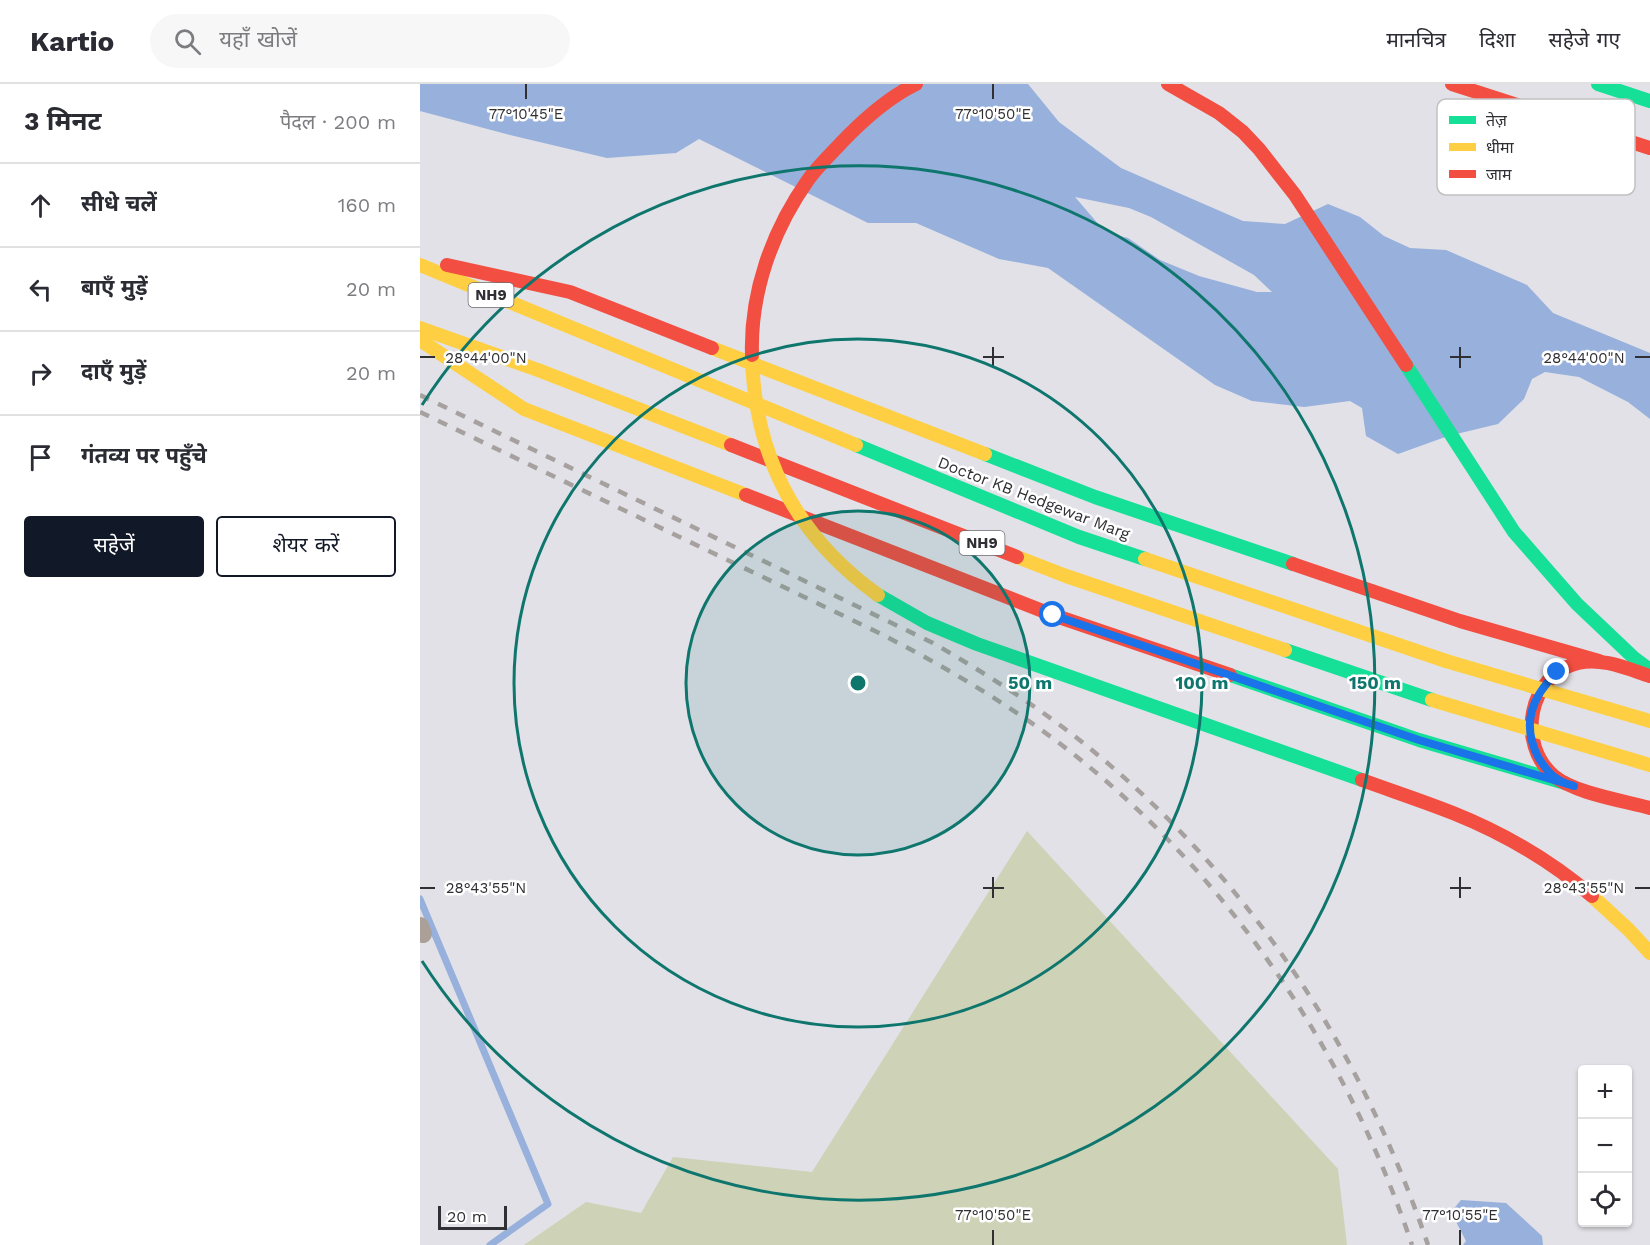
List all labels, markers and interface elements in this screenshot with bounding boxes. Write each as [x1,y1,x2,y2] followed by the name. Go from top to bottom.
[150,14,570,68] search box
[30,25,114,58] text: Kartio
[171,25,204,58] icon: search
[219,27,297,52] text: यहाँ खोजें
[1386,27,1446,52] text: मानचित्र
[1479,27,1515,52] text: दिशा
[1548,27,1620,52] text: सहेजे गए
[1437,99,1635,195] legend
[489,105,563,123] text: 77°10'45"E
[955,105,1031,123] text: 77°10'50"E
[24,106,101,136] text: 3 मिनट
[280,110,396,134] text: पैदल · 200 m
[1486,111,1508,130] text: तेज़
[1486,138,1515,157] text: धीमा
[1486,165,1512,184] text: जाम
[24,189,57,222] icon: ahead
[81,191,157,216] text: सीधे चलें
[338,193,396,217] text: 160 m
[24,273,57,306] icon: left
[81,275,148,300] text: बाएँ मुड़ें
[346,277,396,301] text: 20 m
[468,283,514,307] road number: NH9
[445,349,527,367] text: 28°44'00"N
[1543,349,1625,367] text: 28°44'00"N
[24,357,57,390] icon: right
[81,359,146,384] text: दाएँ मुड़ें
[346,361,396,385] text: 20 m
[24,441,57,474] icon: arrive
[81,443,207,468] text: गंतव्य पर पहुँचे
[935,453,1133,544] street label: Doctor KB Hedgewar Marg
[24,516,204,577] button: सहेजें
[216,516,396,577] button: शेयर करें
[960,531,1004,555] road number: NH9
[1039,601,1065,627] route start
[1543,658,1569,684] route end
[1008,672,1052,693] text: 50 m
[1175,672,1229,693] text: 100 m
[1349,672,1401,693] text: 150 m
[848,673,868,693] centre of rings
[446,879,526,897] text: 28°43'55"N
[1544,879,1624,897] text: 28°43'55"N
[1578,1065,1632,1227] map controls
[1578,1065,1632,1119] button: +
[1578,1119,1632,1173] button: −
[1578,1173,1632,1227] button: locate
[438,1203,507,1230] scale bar
[955,1206,1031,1224] text: 77°10'50"E
[1422,1206,1498,1224] text: 77°10'55"E
[447,1207,487,1226] text: 20 m

